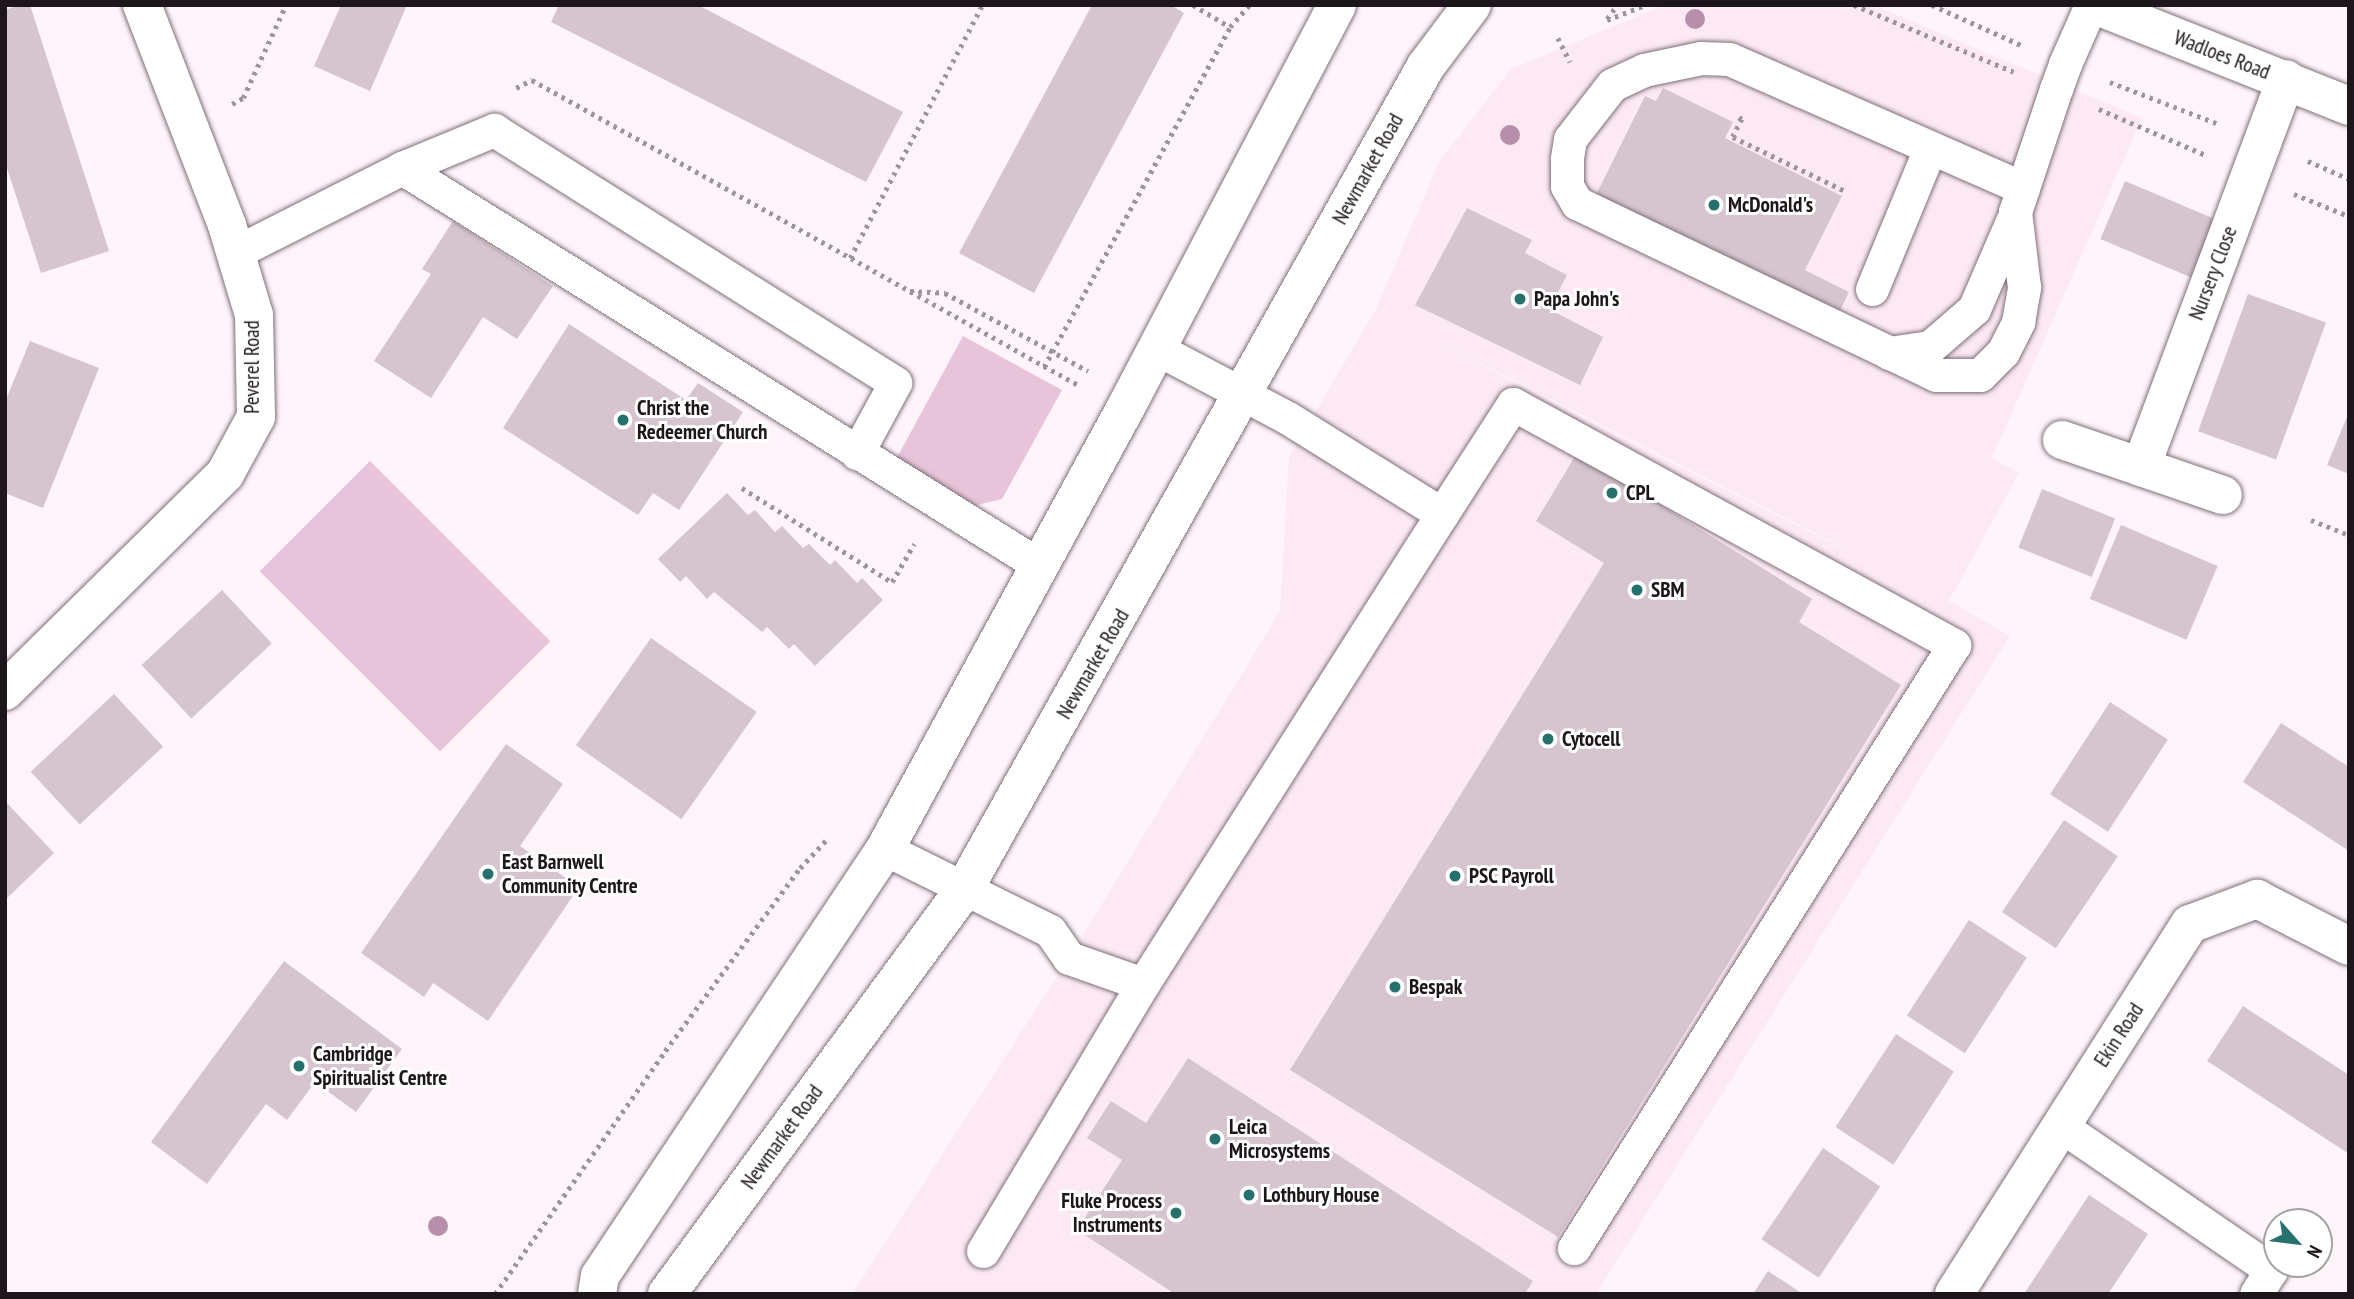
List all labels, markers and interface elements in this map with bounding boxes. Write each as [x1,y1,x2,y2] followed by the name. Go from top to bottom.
[2170,25,2274,85] street label: Wadloes Road
[1327,109,1409,229] street label: Newmarket Road
[1728,192,1813,218] place label: McDonald's
[1706,197,1722,213] marker: McDonald's
[2183,222,2243,324] street label: Nursery Close
[1534,286,1619,312] place label: Papa John's
[1512,291,1528,307] marker: Papa John's
[239,320,265,414] street label: Peverel Road
[637,395,768,445] place label: Christ the Redeemer Church
[615,412,631,428] marker: Christ the Redeemer Church
[1626,480,1655,506] place label: CPL
[1604,485,1620,501] marker: CPL
[1651,577,1684,603] place label: SBM
[1629,582,1645,598] marker: SBM
[1051,605,1135,723] street label: Newmarket Road
[1562,726,1620,752] place label: Cytocell
[1540,731,1556,747] marker: Cytocell
[502,849,639,899] place label: East Barnwell Community Centre
[1469,863,1554,889] place label: PSC Payroll
[480,866,496,882] marker: East Barnwell Community Centre
[1447,868,1463,884] marker: PSC Payroll
[1409,974,1462,1000] place label: Bespak
[1387,979,1403,995] marker: Bespak
[2089,998,2149,1072] street label: Ekin Road
[313,1041,448,1091] place label: Cambridge Spiritualist Centre
[291,1058,307,1074] marker: Cambridge Spiritualist Centre
[736,1080,828,1194] street label: Newmarket Road
[1229,1114,1330,1164] place label: Leica Microsystems
[1207,1131,1223,1147] marker: Leica Microsystems
[1263,1182,1380,1208] place label: Lothbury House
[1241,1187,1257,1203] marker: Lothbury House
[1061,1188,1162,1238] place label: Fluke Process Instruments
[1168,1205,1184,1221] marker: Fluke Process Instruments
[2263,1208,2333,1278] north arrow
[2302,1242,2328,1262] text: N

